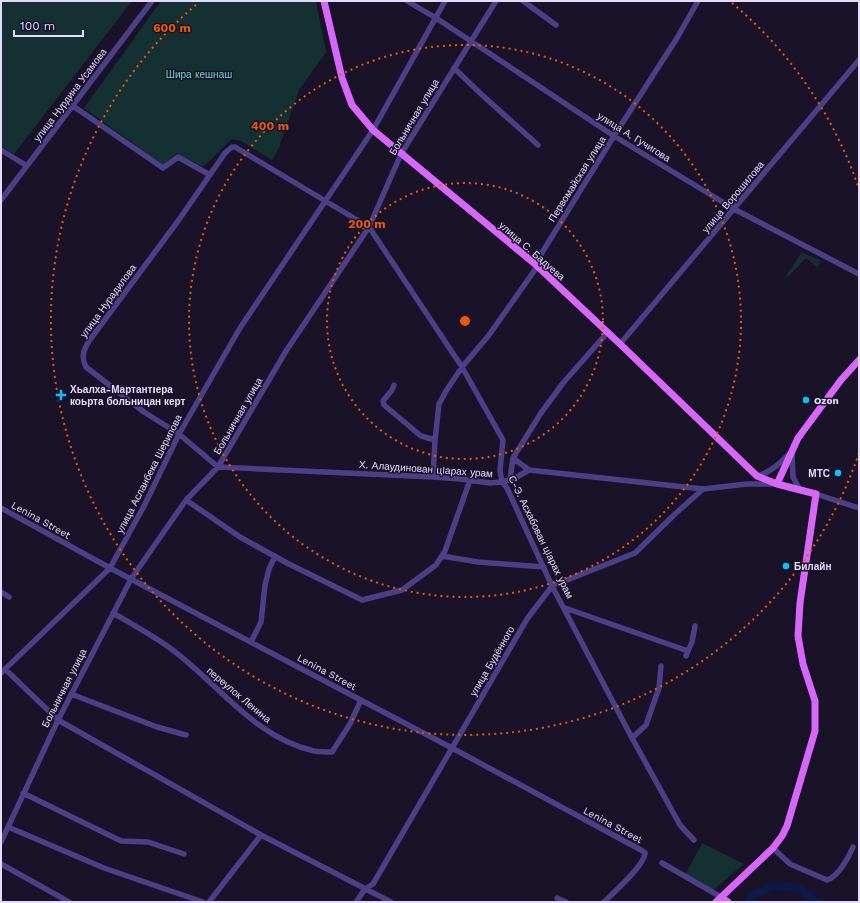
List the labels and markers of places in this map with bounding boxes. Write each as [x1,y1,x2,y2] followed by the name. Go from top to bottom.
[458,314,472,328] centre of rings
[70,384,185,407] place label: Хьалха-МартантIера коьрта больницан керт
[55,389,67,401] marker: Хьалха-МартантIера коьрта больницан керт
[801,395,811,405] marker: Ozon
[814,395,839,406] place label: Ozon
[808,468,830,479] place label: МТС
[833,468,843,478] marker: МТС
[781,561,791,571] marker: Билайн
[794,561,831,572] place label: Билайн

